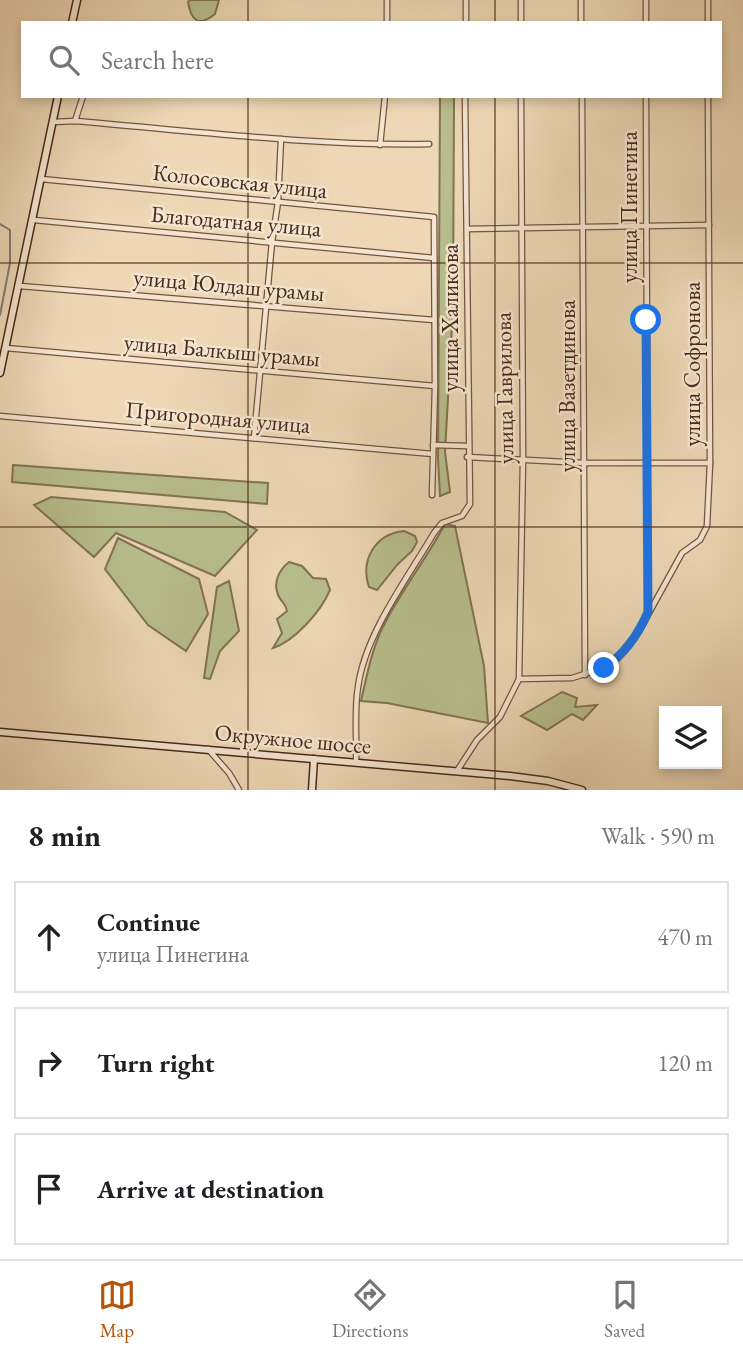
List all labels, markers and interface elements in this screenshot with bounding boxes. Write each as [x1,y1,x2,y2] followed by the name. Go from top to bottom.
[21,21,722,98] search box
[45,41,83,79] icon: search
[101,43,214,77] text: Search here
[614,130,644,283] street label: улица Пинегина
[151,157,330,205] street label: Колосовская улица
[149,199,324,243] street label: Благодатная улица
[435,243,465,392] street label: улица Халикова
[132,262,326,308] street label: улица Юлдаш урамы
[677,281,707,447] street label: улица Софронова
[552,299,582,472] street label: улица Вазетдинова
[630,304,661,335] route start
[488,311,520,464] street label: улица Гаврилова
[123,326,321,374] street label: улица Балкыш урамы
[124,394,313,440] street label: Пригородная улица
[588,652,619,683] route end
[659,706,722,769] map controls
[659,706,722,769] button: layers
[213,717,373,761] street label: Окружное шоссе
[28,816,101,855] text: 8 min
[601,821,715,851] text: Walk · 590 m
[97,905,200,939] text: Continue
[30,918,68,956] icon: ahead
[657,922,713,952] text: 470 m
[97,939,249,969] text: улица Пинегина
[30,1044,68,1082] icon: right
[97,1046,215,1080] text: Turn right
[657,1048,713,1078] text: 120 m
[30,1170,68,1208] icon: arrive
[97,1172,324,1206] text: Arrive at destination
[98,1276,136,1343] tab: Map
[332,1276,408,1343] tab: Directions
[604,1276,645,1343] tab: Saved

